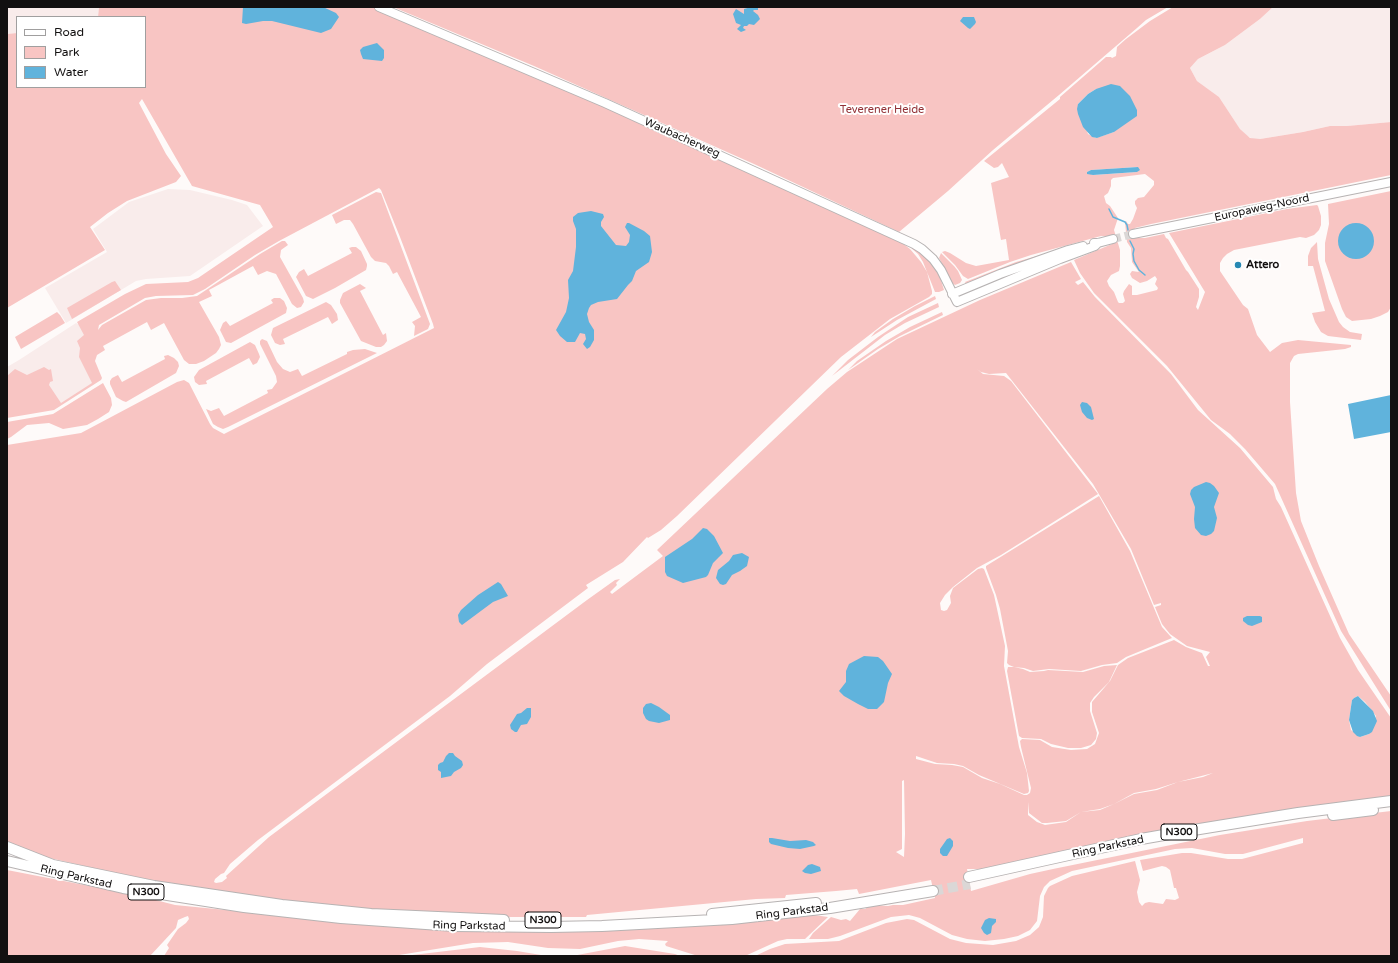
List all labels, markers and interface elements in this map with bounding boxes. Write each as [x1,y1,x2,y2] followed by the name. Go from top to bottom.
[16,16,146,88] legend
[54,25,84,39] text: Road
[54,45,80,59] text: Park
[54,65,88,79] text: Water
[840,103,924,117] park label: Teverener Heide
[642,115,722,161] street label: Waubacherweg
[1213,191,1311,225] street label: Europaweg-Noord
[1246,258,1279,272] place label: Attero
[1233,260,1243,270] marker: Attero
[1161,824,1197,840] road number: N300
[1071,833,1145,861] street label: Ring Parkstad
[39,862,113,892] street label: Ring Parkstad
[128,884,164,900] road number: N300
[755,901,829,923] street label: Ring Parkstad
[525,912,561,928] road number: N300
[432,919,506,933] street label: Ring Parkstad

